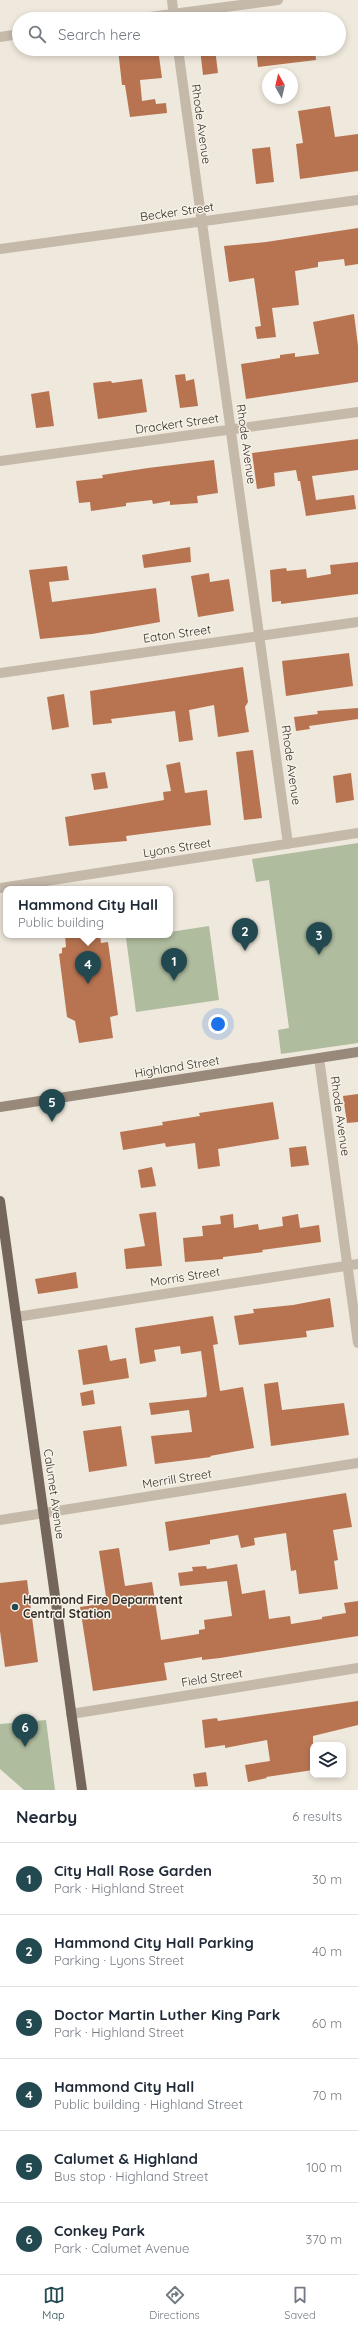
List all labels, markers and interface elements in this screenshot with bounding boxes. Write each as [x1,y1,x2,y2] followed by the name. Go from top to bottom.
[12,12,346,56] search box
[26,23,48,45] icon: search
[58,25,141,44] text: Search here
[262,68,298,104] north arrow
[188,83,215,165] street label: Rhode Avenue
[139,199,215,224] street label: Becker Street
[233,403,260,485] street label: Rhode Avenue
[134,410,220,437] street label: Drackert Street
[142,621,212,646] street label: Eaton Street
[278,724,305,806] street label: Rhode Avenue
[142,835,212,860] street label: Lyons Street
[3,886,173,938] popup
[18,895,158,914] text: Hammond City Hall
[18,914,104,930] text: Public building
[232,918,258,951] pin: 2
[306,922,332,955] pin: 3
[161,948,187,981] pin: 1
[75,951,101,984] pin: 4
[208,1014,228,1034] your location
[133,1052,220,1081] street label: Highland Street
[327,1075,354,1157] street label: Rhode Avenue
[39,1089,65,1122] pin: 5
[149,1264,221,1289] street label: Morris Street
[41,1448,68,1540] street label: Calumet Avenue
[141,1466,213,1491] street label: Merrill Street
[23,1592,183,1621] place label: Hammond Fire Deparmtent Central Station
[10,1602,20,1612] marker: Hammond Fire Deparmtent Central Station
[180,1665,244,1690] street label: Field Street
[12,1714,38,1747] pin: 6
[310,1742,346,1778] map controls
[310,1742,346,1778] button: layers
[16,1806,77,1827] text: Nearby
[292,1808,342,1824] text: 6 results
[54,1861,212,1880] text: City Hall Rose Garden
[26,1871,32,1887] text: 1
[312,1871,342,1887] text: 30 m
[54,1880,184,1896] text: Park · Highland Street
[54,1933,254,1952] text: Hammond City Hall Parking
[25,1943,33,1959] text: 2
[312,1943,342,1959] text: 40 m
[54,1952,184,1968] text: Parking · Lyons Street
[54,2005,280,2024] text: Doctor Martin Luther King Park
[26,2015,32,2031] text: 3
[312,2015,342,2031] text: 60 m
[54,2024,184,2040] text: Park · Highland Street
[54,2077,194,2096] text: Hammond City Hall
[25,2087,33,2103] text: 4
[312,2087,342,2103] text: 70 m
[54,2096,243,2112] text: Public building · Highland Street
[54,2149,198,2168] text: Calumet & Highland
[25,2159,33,2175] text: 5
[306,2159,342,2175] text: 100 m
[54,2168,208,2184] text: Bus stop · Highland Street
[54,2221,145,2240] text: Conkey Park
[25,2231,33,2247] text: 6
[305,2231,342,2247] text: 370 m
[54,2240,189,2256] text: Park · Calumet Avenue
[42,2284,65,2322] tab: Map
[149,2284,200,2322] tab: Directions
[284,2284,316,2322] tab: Saved

